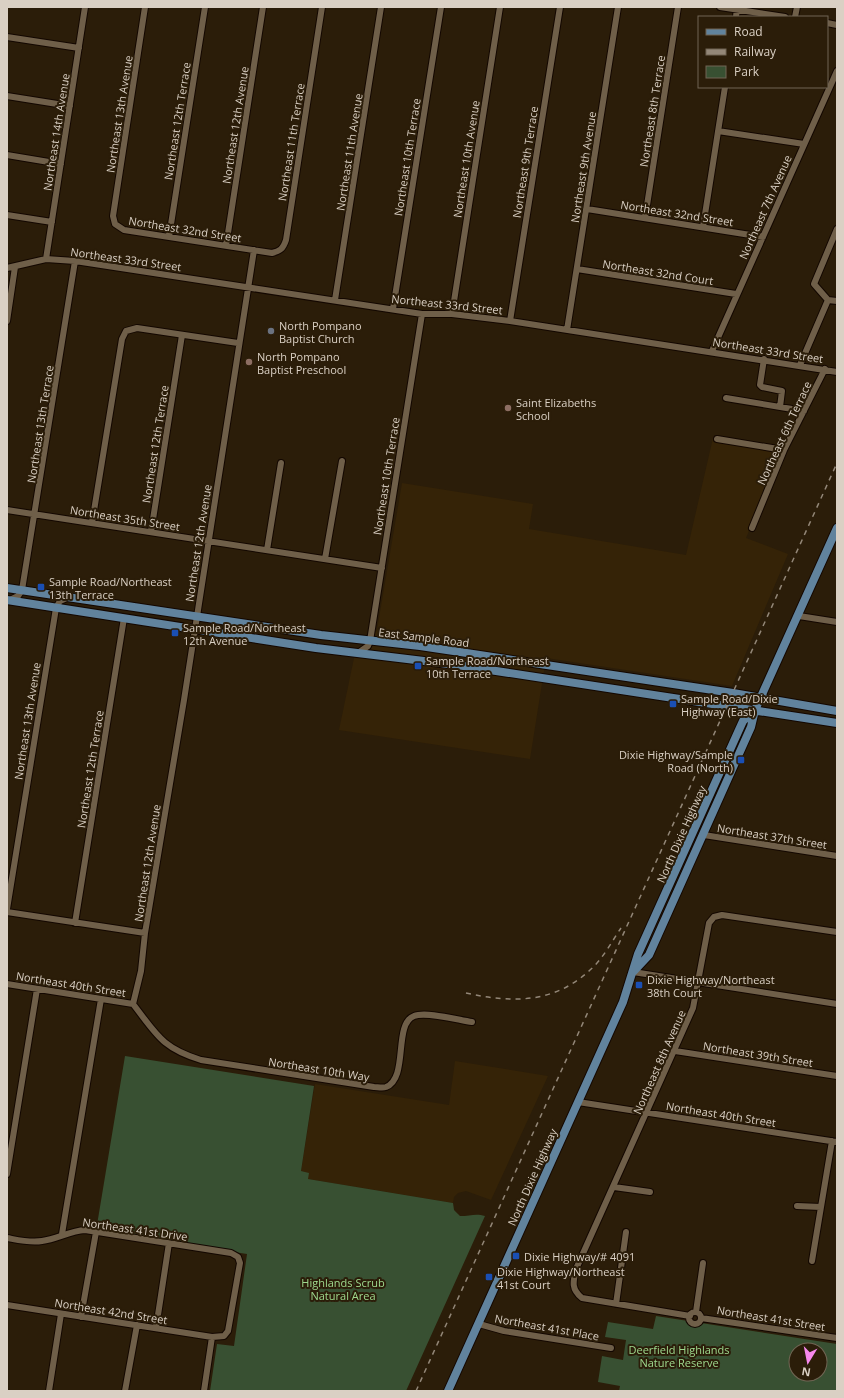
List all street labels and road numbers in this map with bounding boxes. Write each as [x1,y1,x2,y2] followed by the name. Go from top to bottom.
[102,54,136,174] street label: Northeast 13th Avenue
[636,54,668,168] street label: Northeast 8th Terrace
[160,61,194,181] street label: Northeast 12th Terrace
[218,65,252,185] street label: Northeast 12th Avenue
[39,72,73,192] street label: Northeast 14th Avenue
[274,82,308,202] street label: Northeast 11th Terrace
[332,92,366,212] street label: Northeast 11th Avenue
[390,97,424,217] street label: Northeast 10th Terrace
[449,99,483,219] street label: Northeast 10th Avenue
[509,105,541,219] street label: Northeast 9th Terrace
[567,110,599,224] street label: Northeast 9th Avenue
[735,153,795,261] street label: Northeast 7th Avenue
[620,197,735,229] street label: Northeast 32nd Street
[128,213,243,245] street label: Northeast 32nd Street
[70,244,182,274] street label: Northeast 33rd Street
[602,256,715,288] street label: Northeast 32nd Court
[391,291,503,317] street label: Northeast 33rd Street
[712,334,824,366] street label: Northeast 33rd Street
[23,364,57,484] street label: Northeast 13th Terrace
[753,379,815,487] street label: Northeast 6th Terrace
[138,384,172,504] street label: Northeast 12th Terrace
[369,416,403,536] street label: Northeast 10th Terrace
[181,483,215,603] street label: Northeast 12th Avenue
[69,502,181,534] street label: Northeast 35th Street
[378,624,470,650] street label: East Sample Road
[10,661,44,781] street label: Northeast 13th Avenue
[73,709,107,829] street label: Northeast 12th Terrace
[653,783,709,885] street label: North Dixie Highway
[130,803,164,923] street label: Northeast 12th Avenue
[716,820,828,852] street label: Northeast 37th Street
[15,968,127,1000] street label: Northeast 40th Street
[629,1008,689,1116] street label: Northeast 8th Avenue
[702,1038,814,1070] street label: Northeast 39th Street
[267,1054,371,1084] street label: Northeast 10th Way
[665,1098,777,1130] street label: Northeast 40th Street
[504,1126,560,1228] street label: North Dixie Highway
[82,1214,188,1244] street label: Northeast 41st Drive
[54,1295,169,1327] street label: Northeast 42nd Street
[716,1302,826,1334] street label: Northeast 41st Street
[494,1310,600,1344] street label: Northeast 41st Place

